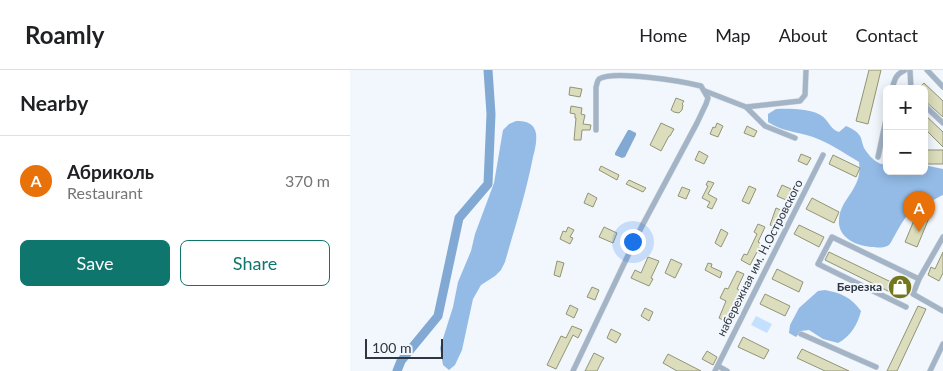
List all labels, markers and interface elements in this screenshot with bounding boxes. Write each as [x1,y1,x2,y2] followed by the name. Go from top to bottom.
[25,20,104,49] text: Roamly
[639,24,687,46] text: Home
[715,24,751,46] text: Map
[779,24,828,46] text: About
[856,24,918,46] text: Contact
[883,85,928,175] map controls
[883,85,928,130] button: +
[20,90,88,115] text: Nearby
[883,130,928,175] button: −
[67,160,154,183] text: Абриколь
[30,171,42,190] text: A
[285,171,330,190] text: 370 m
[713,177,806,339] street label: набережная им. Н.Островского
[67,183,143,202] text: Restaurant
[903,191,935,232] pin: A
[620,229,646,255] your location
[20,240,170,286] button: Save
[180,240,330,286] button: Share
[887,274,913,300] shop icon: Березка
[837,279,882,294] place label: Березка
[365,336,442,359] scale bar
[372,339,411,356] text: 100 m

